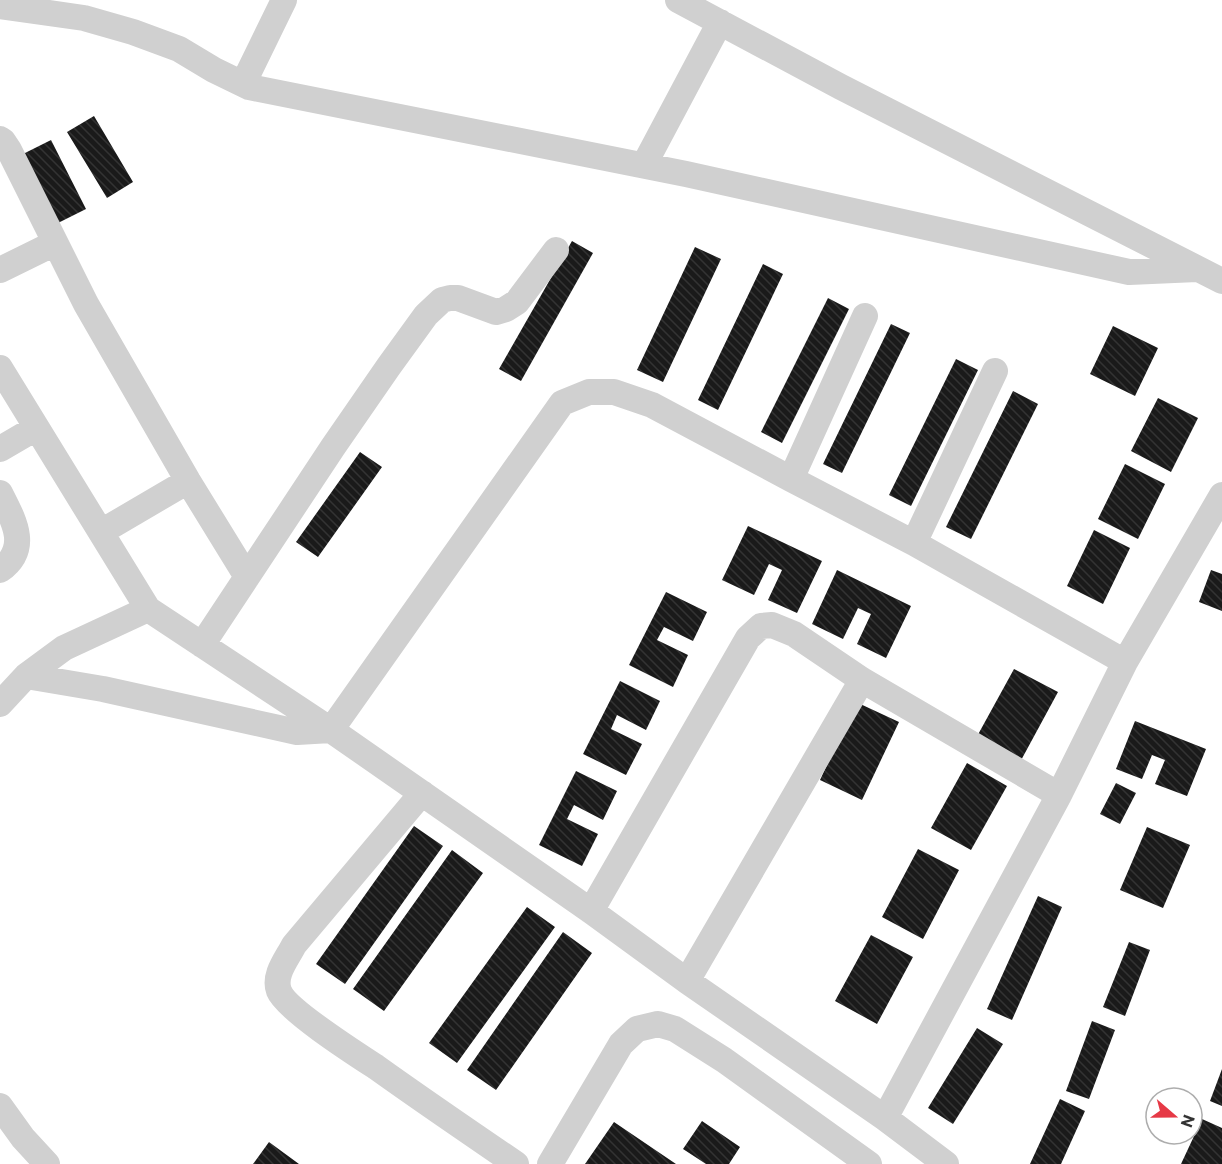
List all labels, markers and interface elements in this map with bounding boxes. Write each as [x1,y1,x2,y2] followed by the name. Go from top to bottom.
[1144,1086,1204,1146] north arrow
[1178,1112,1200,1130] text: N

